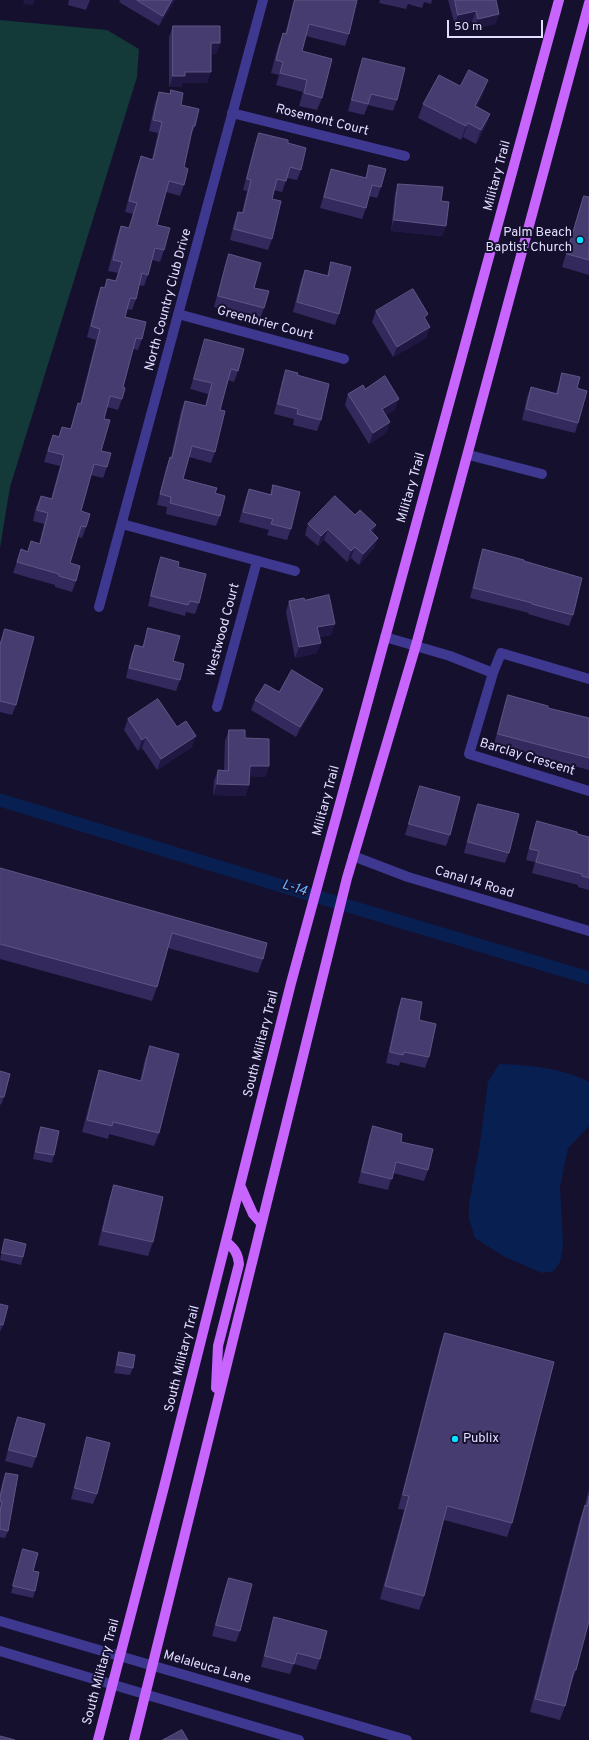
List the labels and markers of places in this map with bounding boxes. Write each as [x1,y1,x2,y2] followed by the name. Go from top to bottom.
[486,225,572,256] place label: Palm Beach Baptist Church
[575,235,585,245] marker: Palm Beach Baptist Church
[463,1431,499,1447] place label: Publix
[450,1434,460,1444] marker: Publix

